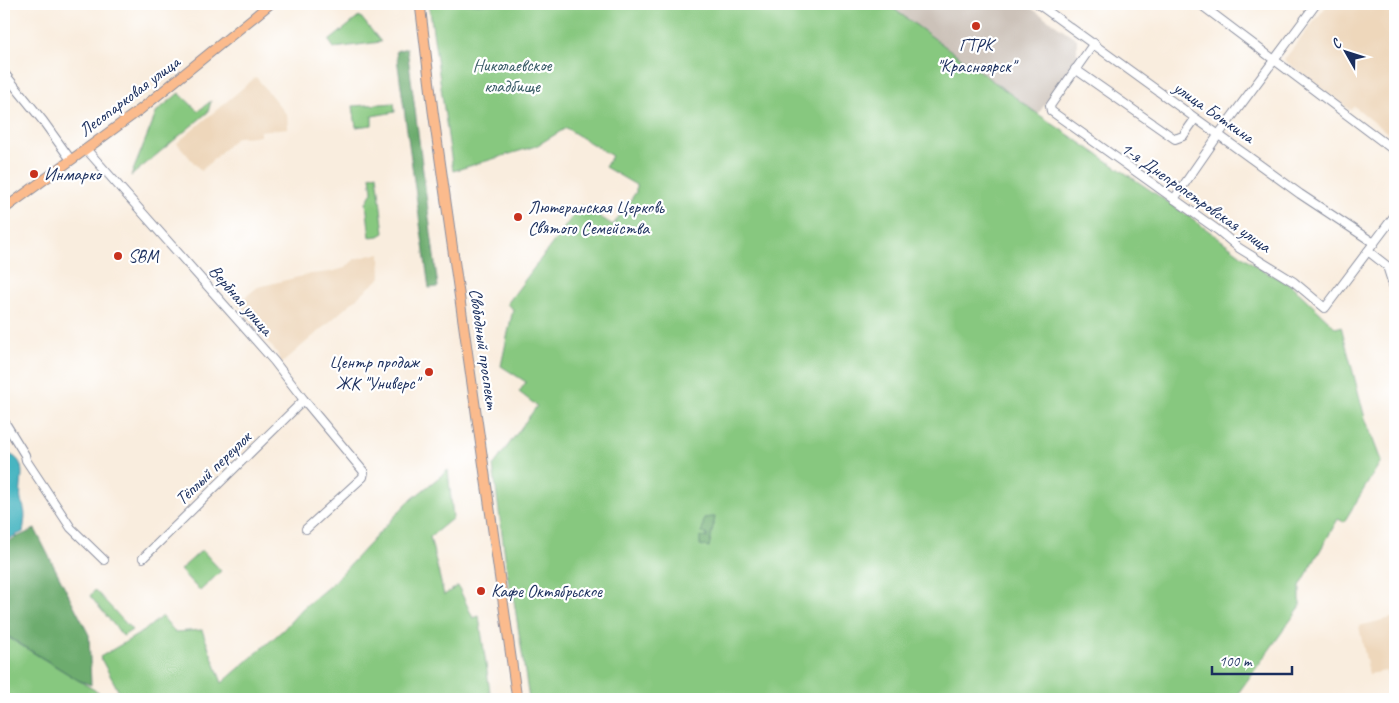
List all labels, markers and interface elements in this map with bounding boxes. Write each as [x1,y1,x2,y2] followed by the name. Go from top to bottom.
[970,20,982,32] marker: ГТРК "Красноярск"
[1322,28,1372,78] north arrow
[937,34,1019,77] place label: ГТРК "Красноярск"
[1328,34,1346,52] text: С
[74,50,185,141] street label: Лесопарковая улица
[473,54,552,97] park label: Николаевское кладбище
[1168,76,1260,149] street label: улица Боткина
[1117,137,1276,258] street label: 1-я Днепропетровская улица
[44,163,103,185] place label: Инмарко
[28,168,40,180] marker: Инмарко
[528,196,665,239] place label: Лютеранская Церковь Святого Семейства
[512,211,524,223] marker: Лютеранская Церковь Святого Семейства
[128,245,160,267] place label: SBM
[112,250,124,262] marker: SBM
[204,260,279,341] street label: Вербная улица
[465,287,504,412] street label: Свободный проспект
[329,351,423,394] place label: Центр продаж ЖК "Универс"
[423,366,435,378] marker: Центр продаж ЖК "Универс"
[170,425,257,510] street label: Тёплый переулок
[491,580,603,602] place label: Кафе Октябрьское
[475,585,487,597] marker: Кафе Октябрьское
[1212,643,1292,675] scale bar
[1219,652,1253,671] text: 100 m

